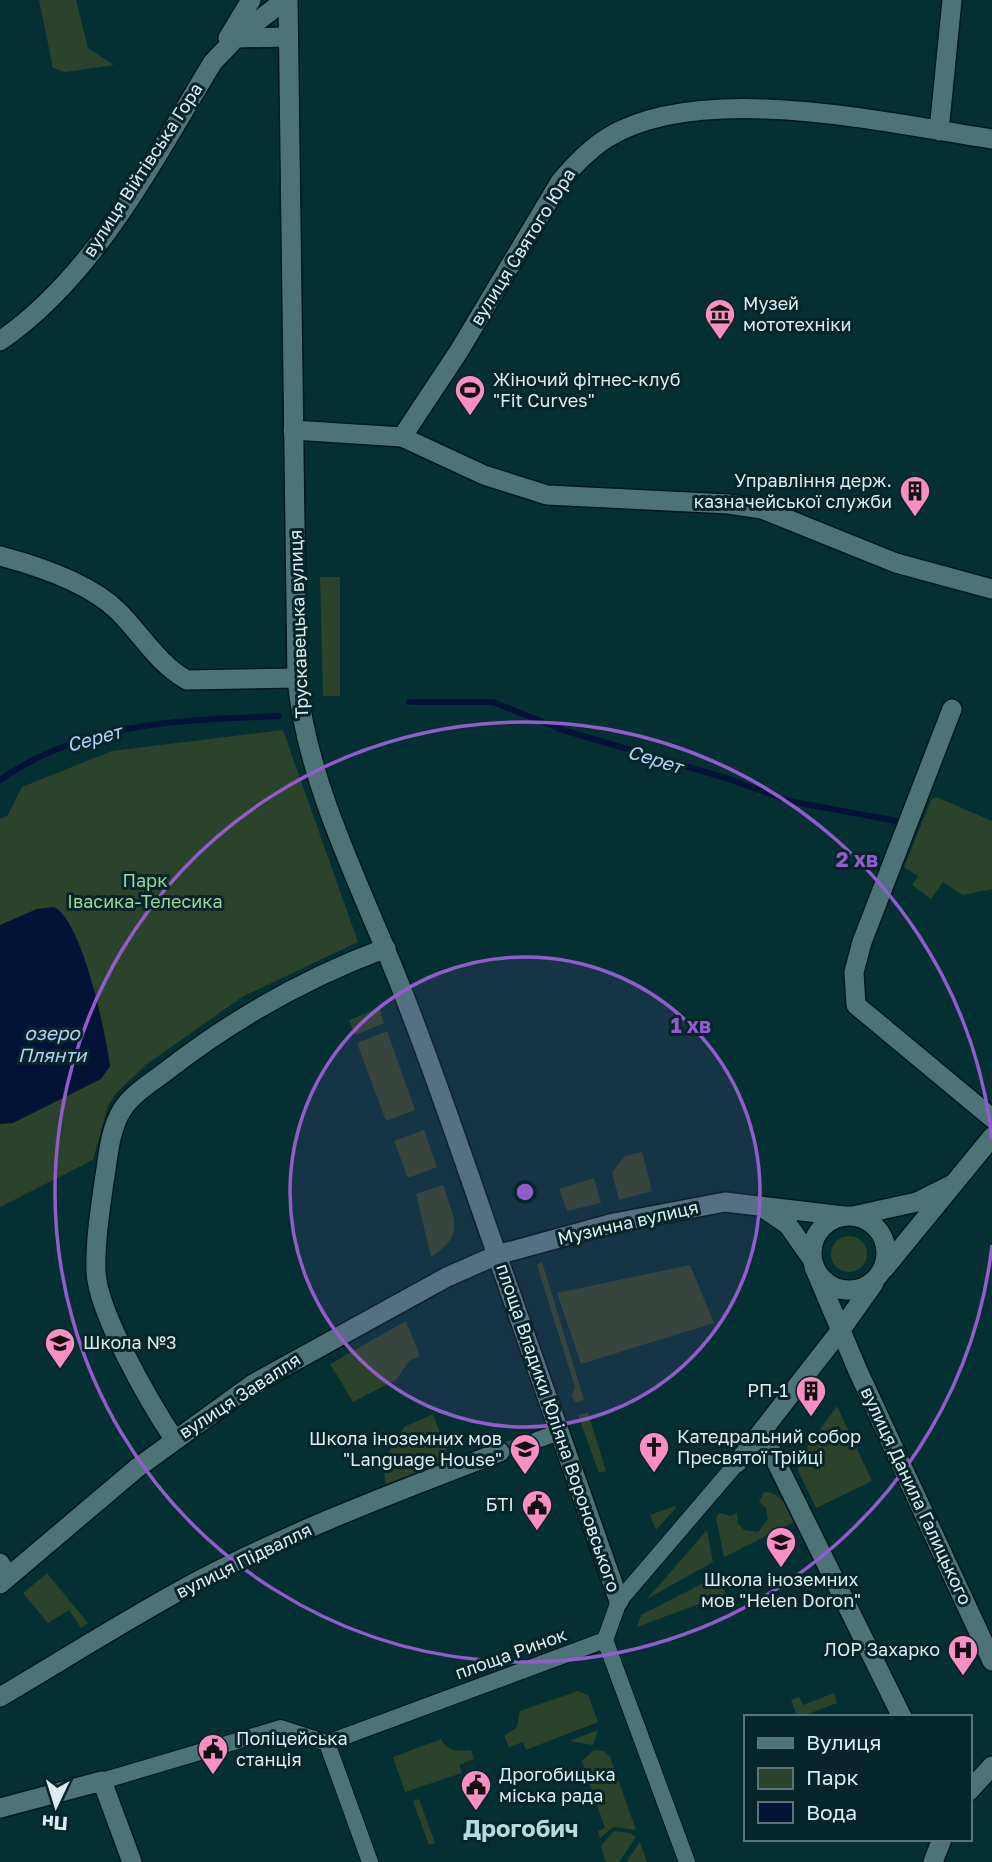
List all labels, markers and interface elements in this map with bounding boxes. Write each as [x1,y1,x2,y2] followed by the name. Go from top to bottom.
[78,78,207,261] street label: вулиця Війтівська Гора
[465,164,579,329] street label: вулиця Святого Юра
[743,292,852,335] place label: Музей мототехніки
[703,297,737,341] museum icon: Музей мототехніки
[493,368,680,411] place label: Жіночий фітнес-клуб "Fit Curves"
[453,373,487,417] sports icon: Жіночий фітнес-клуб "Fit Curves"
[694,469,892,512] place label: Управління держ. казначейської служби
[898,474,932,518] building icon: Управління держ. казначейської служби
[284,529,312,719] street label: Трускавецька вулиця
[64,718,126,756] water label: Серет
[625,739,688,778] water label: Серет
[836,846,878,872] text: 2 хв
[67,869,223,912] park label: Парк Івасика-Телесика
[671,1012,711,1038] text: 1 хв
[18,1021,88,1066] water label: озеро Плянти
[513,1180,537,1204] centre of rings
[555,1195,700,1249] street label: Музична вулиця
[492,1261,626,1595] street label: площа Владики Юліяна Вороновського
[43,1326,77,1370] school or university icon: Школа №3
[83,1331,177,1353] place label: Школа №3
[175,1348,304,1443] street label: вулиця Завалля
[794,1374,828,1418] building icon: РП-1
[747,1379,788,1401] place label: РП-1
[857,1383,977,1608] street label: вулиця Данила Галицького
[677,1425,861,1468] place label: Катедральний собор Пресвятої Трійці
[309,1427,502,1470] place label: Школа іноземних мов "Language House"
[637,1430,671,1474] church icon: Катедральний собор Пресвятої Трійці
[508,1432,542,1476] school or university icon: Школа іноземних мов "Language House"
[520,1488,554,1532] public building icon: БТІ
[486,1493,514,1515] place label: БТІ
[172,1518,315,1602] street label: вулиця Підвалля
[764,1525,798,1569] school or university icon: Школа іноземних мов "Helen Doron"
[701,1568,861,1611] place label: Школа іноземних мов "Helen Doron"
[452,1623,569,1683] street label: площа Ринок
[946,1633,980,1677] hospital icon: ЛОР Захарко
[824,1638,940,1660] place label: ЛОР Захарко
[744,1715,971,1841] legend
[236,1727,348,1770] place label: Поліцейська станція
[806,1729,882,1755] text: Вулиця
[196,1732,230,1776] public building icon: Поліцейська станція
[499,1763,616,1806] place label: Дрогобицька міська рада
[806,1764,859,1790] text: Парк
[459,1768,493,1812] public building icon: Дрогобицька міська рада
[21,1771,91,1841] north arrow
[806,1799,857,1825] text: Вода
[41,1811,68,1836] text: Пн
[463,1813,579,1842] district label: Дрогобич

